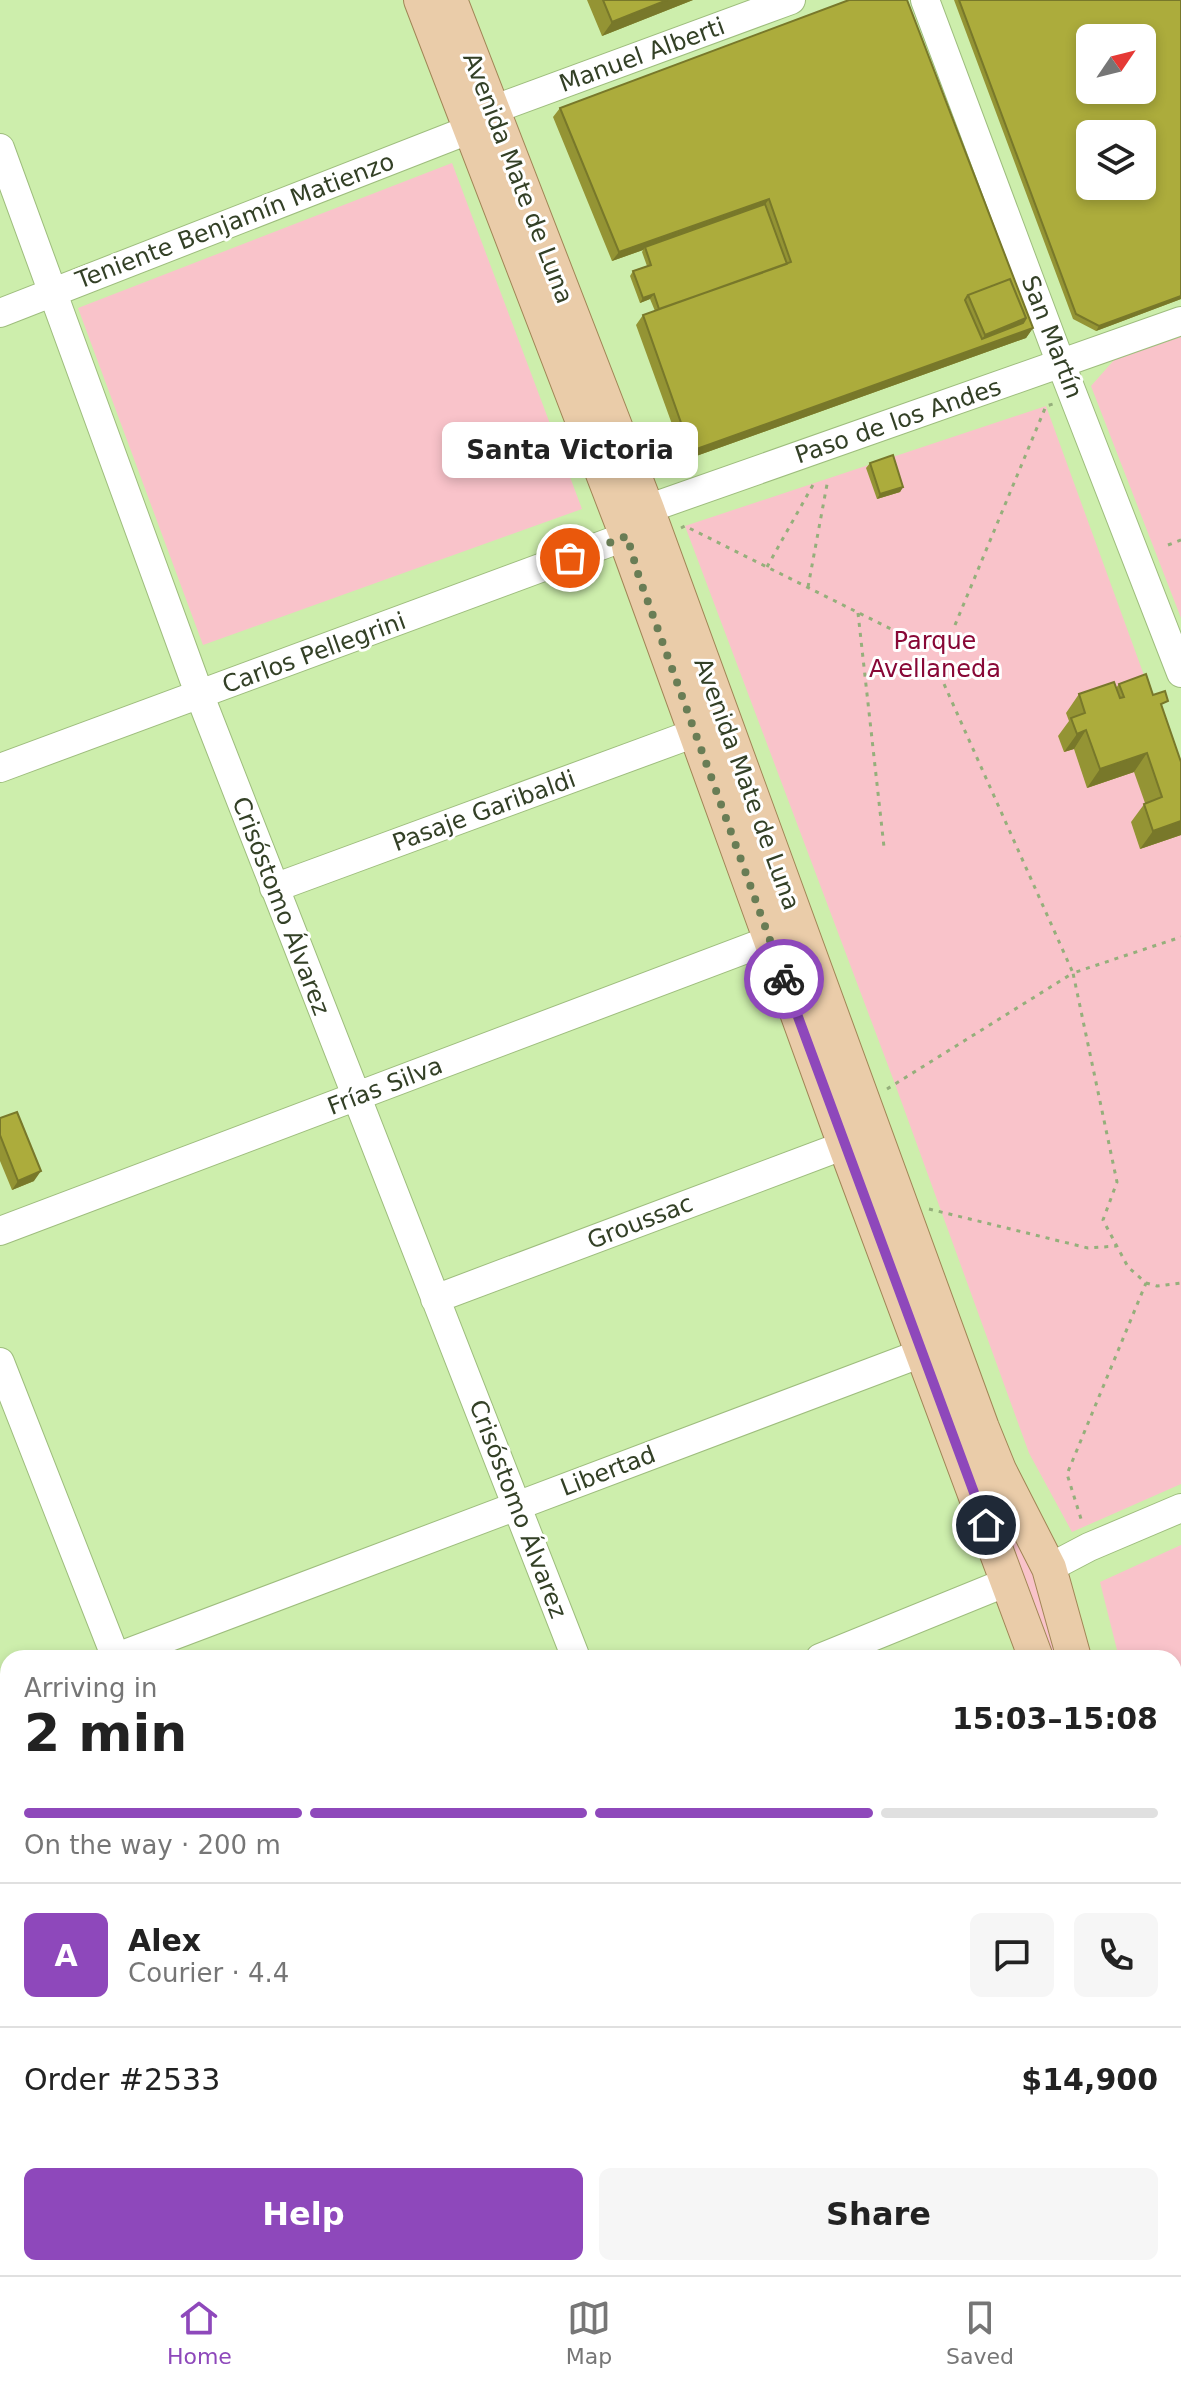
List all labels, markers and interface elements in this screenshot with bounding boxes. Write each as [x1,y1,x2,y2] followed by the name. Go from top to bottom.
[555,12,729,98] street label: Manuel Alberti
[1076,24,1156,104] north arrow
[1076,24,1156,200] map controls
[457,49,579,307] street label: Avenida Mate de Luna
[1076,120,1156,200] button: layers
[71,147,398,295] street label: Teniente Benjamín Matienzo
[1016,272,1088,402] street label: San Martín
[791,373,1005,469] street label: Paso de los Andes
[442,422,698,478] callout: Santa Victoria
[466,435,674,465] text: Santa Victoria
[536,524,604,592] pin
[548,536,592,580] icon: bag
[219,607,409,699] street label: Carlos Pellegrini
[869,627,1001,683] park label: Parque Avellaneda
[688,654,806,914] street label: Avenida Mate de Luna
[389,765,579,857] street label: Pasaje Garibaldi
[226,793,336,1019] street label: Crisóstomo Álvarez
[744,939,824,1019] courier
[762,957,806,1001] icon: bike
[324,1051,446,1121] street label: Frías Silva
[583,1189,697,1255] street label: Groussac
[463,1396,573,1622] street label: Crisóstomo Álvarez
[557,1440,659,1502] street label: Libertad
[952,1491,1020,1559] pin
[964,1503,1008,1547] icon: home
[24,1673,158,1703] text: Arriving in
[952,1701,1158,1736] text: 15:03–15:08
[24,1703,187,1763] text: 2 min
[24,1830,281,1860] text: On the way · 200 m
[970,1913,1054,1997] button: chat
[1074,1913,1158,1997] button: phone
[128,1923,201,1958] text: Alex
[54,1938,78,1973] text: A
[128,1958,289,1988] text: Courier · 4.4
[24,2062,220,2097] text: Order #2533
[1021,2062,1158,2097] text: $14,900
[24,2168,583,2260] button: Help
[599,2168,1158,2260] button: Share
[167,2296,232,2369] tab: Home
[566,2296,612,2369] tab: Map
[946,2296,1014,2369] tab: Saved

